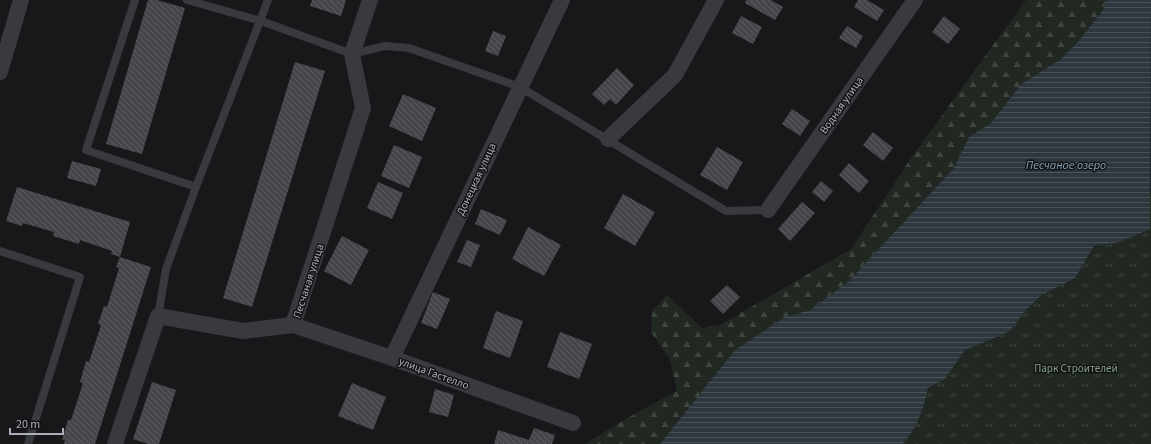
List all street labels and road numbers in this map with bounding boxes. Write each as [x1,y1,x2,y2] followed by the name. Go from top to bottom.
[816,74,867,137] street label: Водная улица
[453,141,500,218] street label: Донецкая улица
[289,242,328,320] street label: Песчаная улица
[397,354,471,393] street label: улица Гастелло

